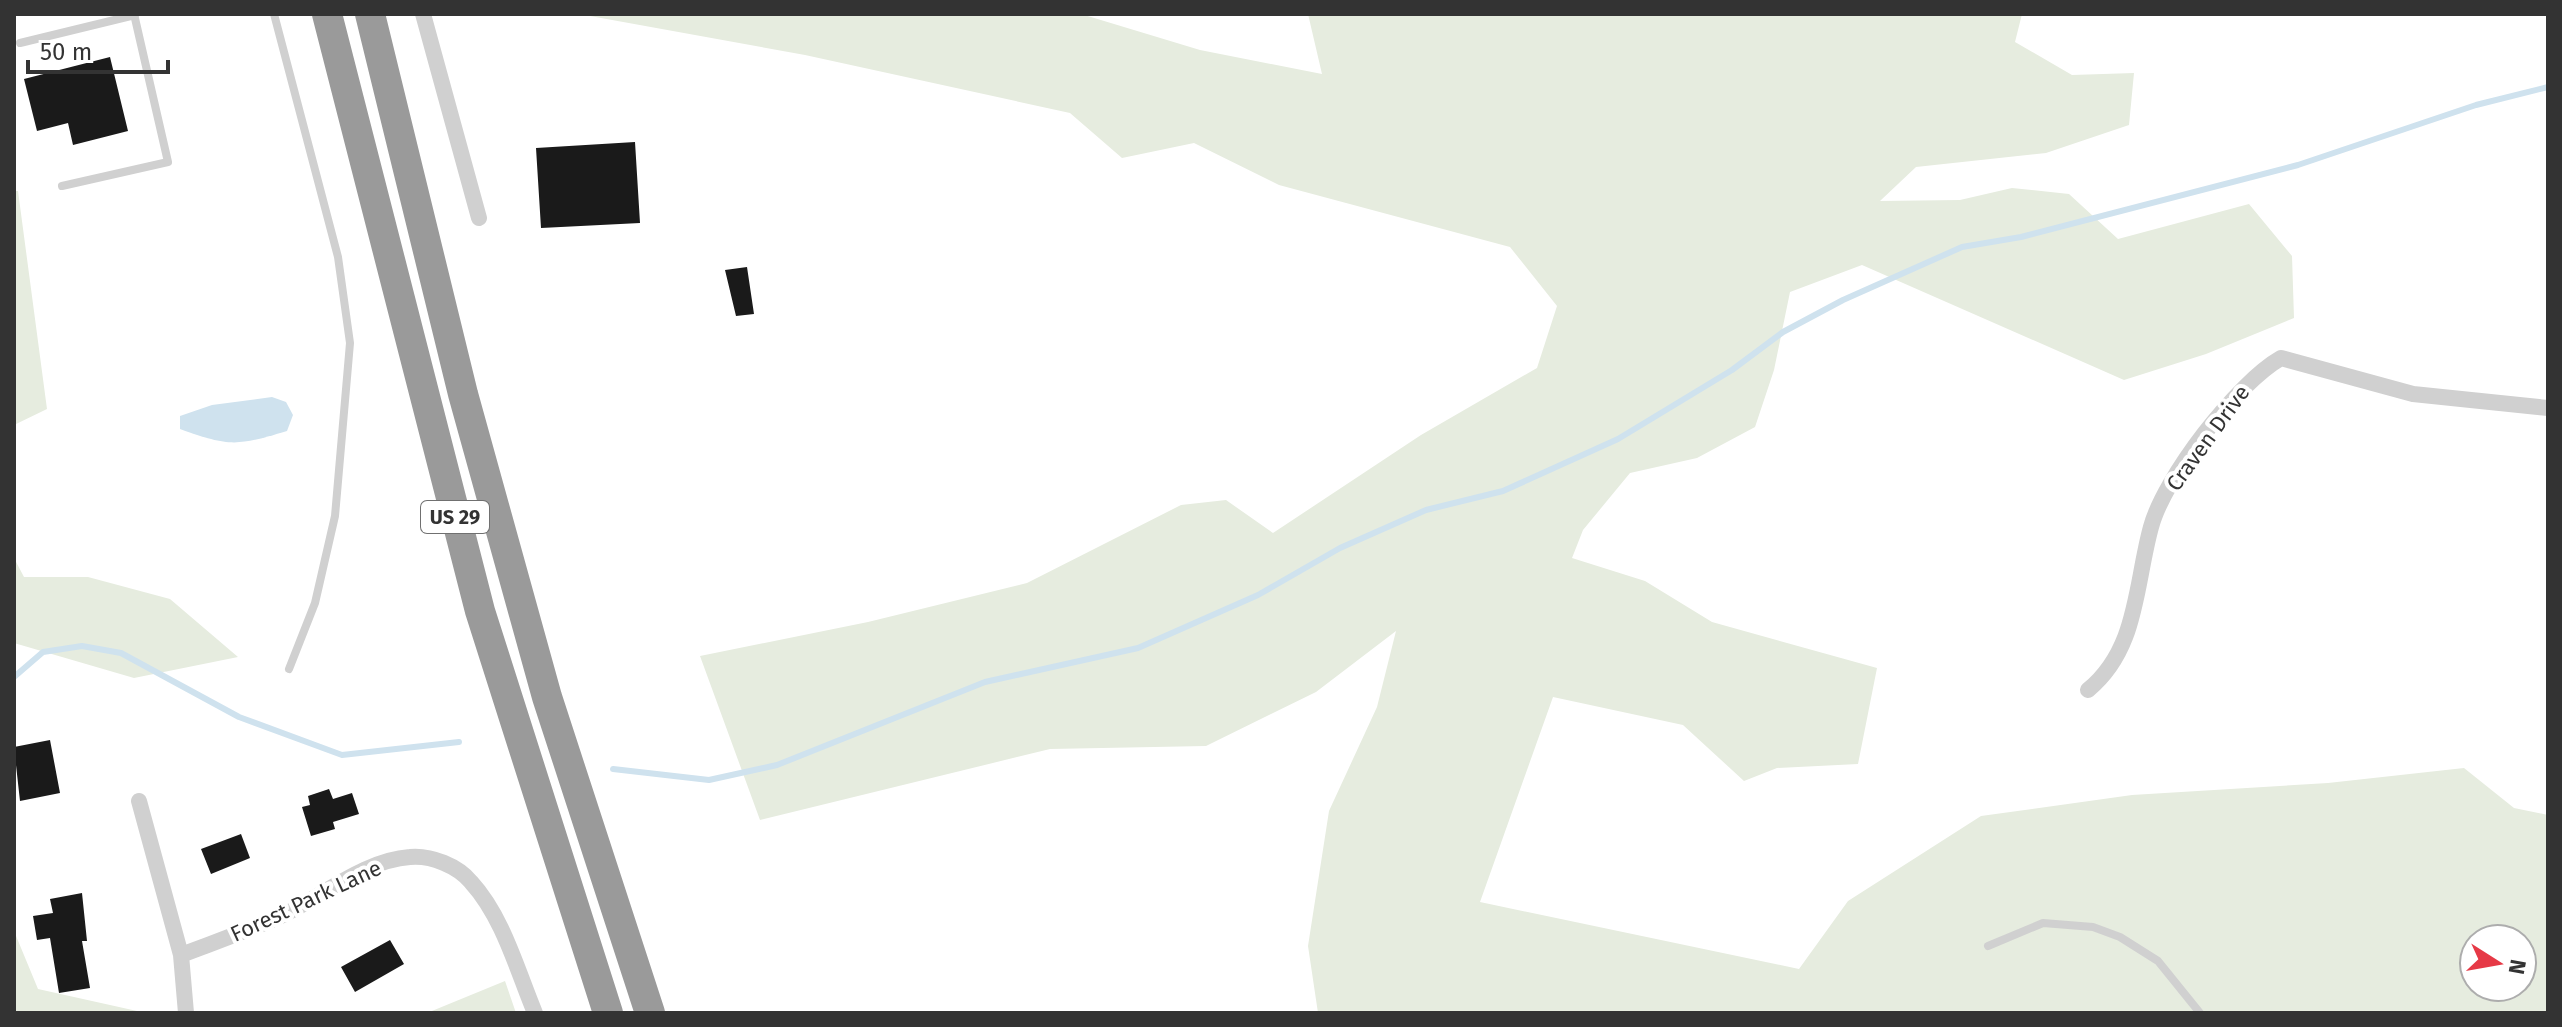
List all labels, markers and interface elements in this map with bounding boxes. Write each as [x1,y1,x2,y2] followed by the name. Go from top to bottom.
[28,24,168,74] scale bar
[40,38,92,66] text: 50 m
[2161,380,2255,496] street label: Craven Drive
[421,501,489,533] road number: US 29
[226,854,386,948] street label: Forest Park Lane
[2458,923,2538,1003] north arrow
[2502,957,2532,976] text: N

